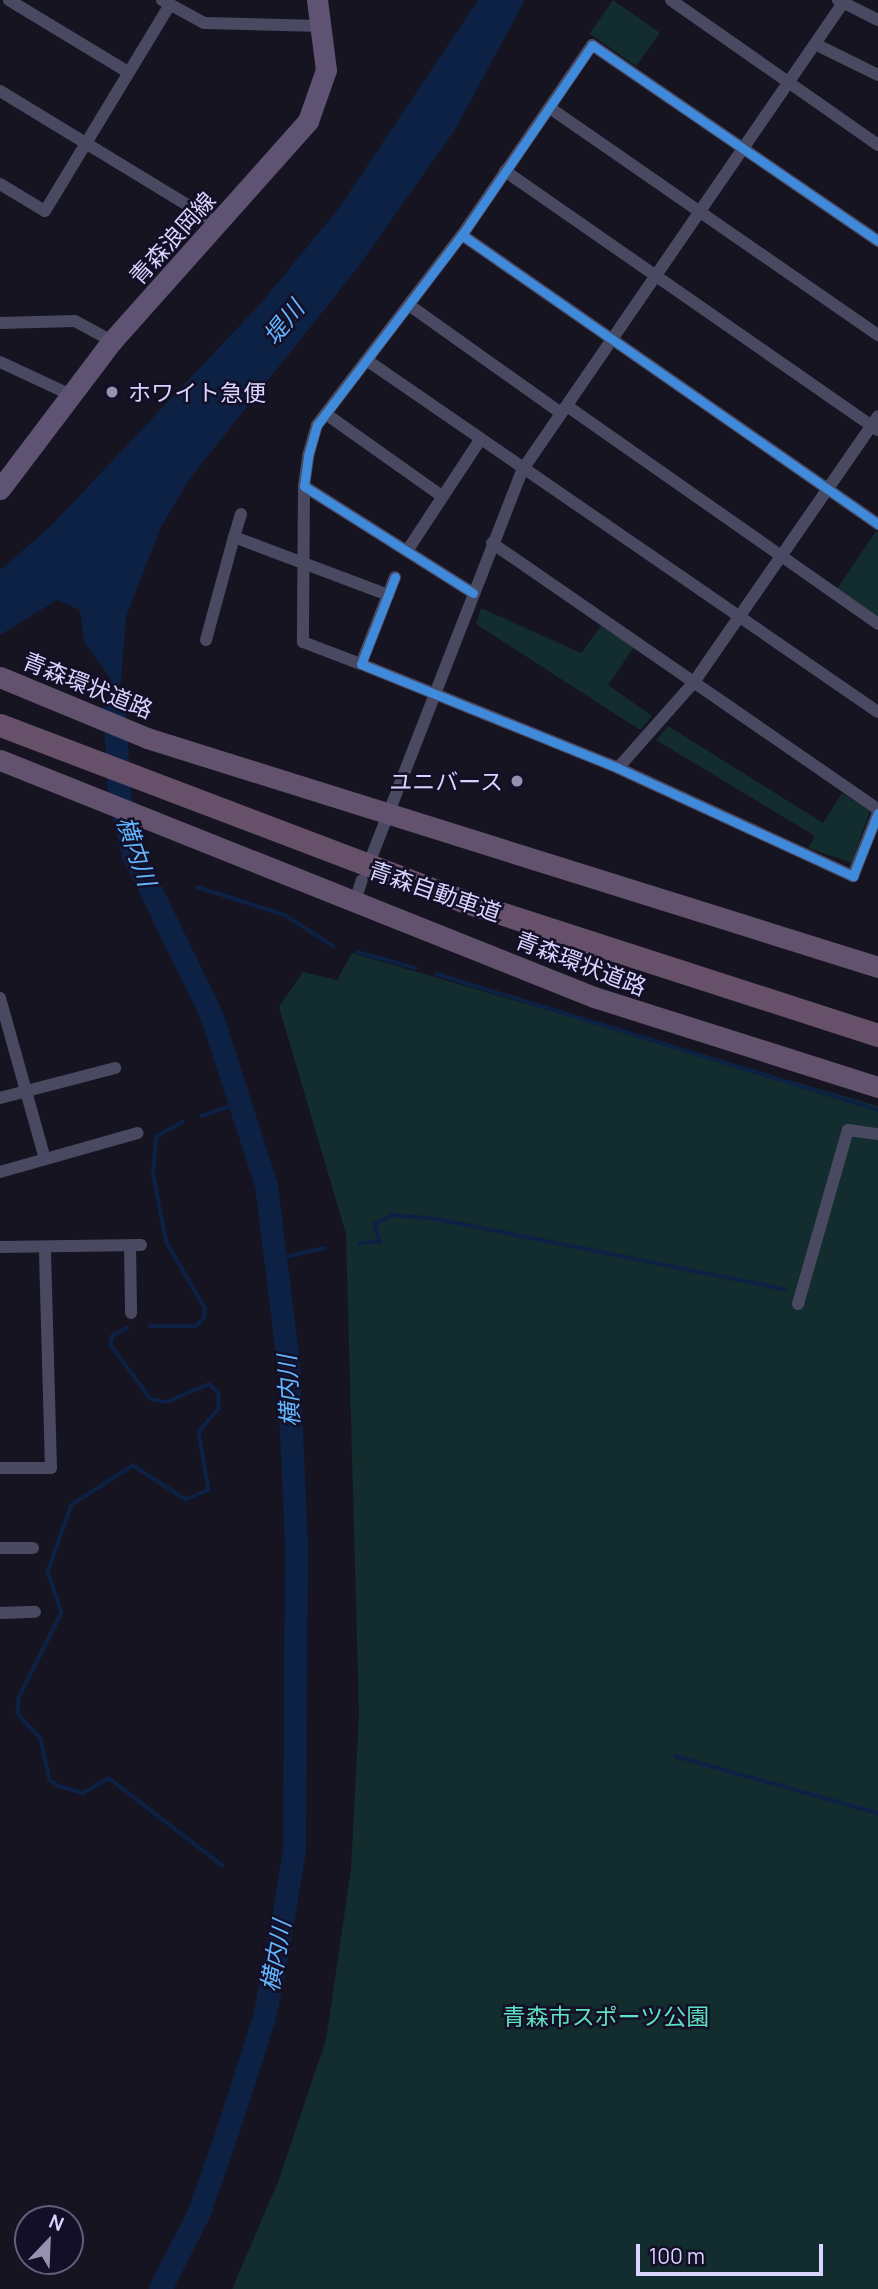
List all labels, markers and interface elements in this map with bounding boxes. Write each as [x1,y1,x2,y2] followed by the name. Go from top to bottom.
[123,186,221,290] street label: 青森浪岡線
[257,294,309,350] water label: 堤川
[128,378,266,406] place label: ホワイト急便
[102,382,122,402] marker: ホワイト急便
[19,646,157,724] street label: 青森環状道路
[388,767,503,795] place label: ユニバース
[509,773,525,789] marker: ユニバース
[112,812,162,890] water label: 横内川
[365,855,505,927] street label: 青森自動車道
[512,925,650,1001] street label: 青森環状道路
[272,1354,304,1428] water label: 横内川
[255,1918,295,1994] water label: 横内川
[503,2002,709,2030] park label: 青森市スポーツ公園
[14,2205,84,2275] north arrow
[45,2208,68,2237] text: N
[640,2230,827,2274] scale bar
[649,2242,705,2270] text: 100 m

